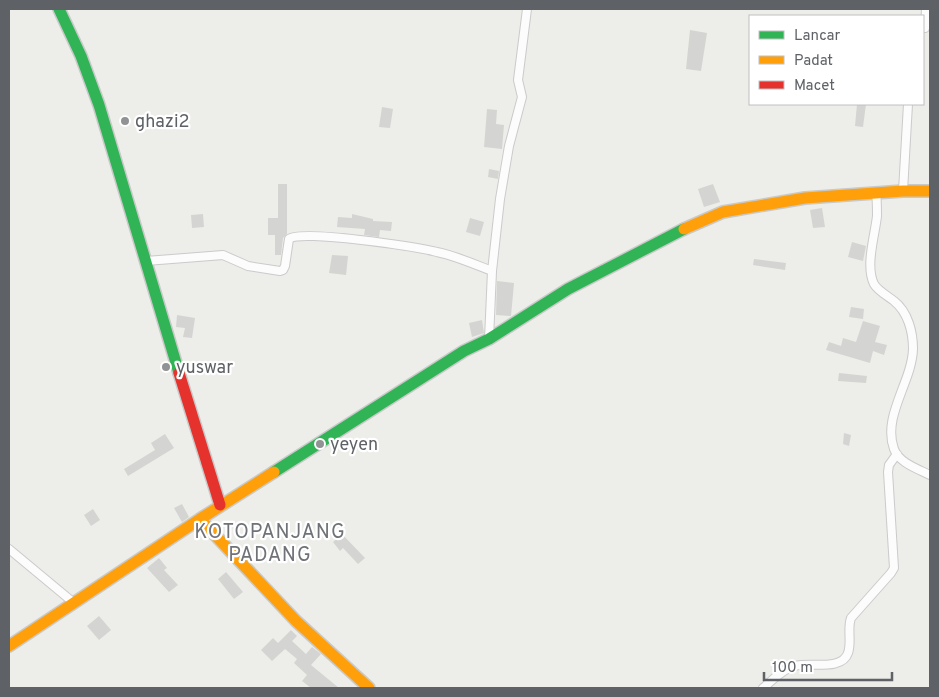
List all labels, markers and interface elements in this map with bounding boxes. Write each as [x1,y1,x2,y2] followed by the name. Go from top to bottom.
[749,15,924,105] legend
[794,27,841,46] text: Lancar
[794,52,833,71] text: Padat
[794,77,835,96] text: Macet
[135,111,190,134] place label: ghazi2
[119,115,131,127] marker: ghazi2
[176,357,233,380] place label: yuswar
[160,361,172,373] marker: yuswar
[330,434,378,457] place label: yeyen
[314,438,326,450] marker: yeyen
[194,520,346,569] district label: KOTOPANJANG PADANG
[764,650,892,682] scale bar
[772,659,813,678] text: 100 m

